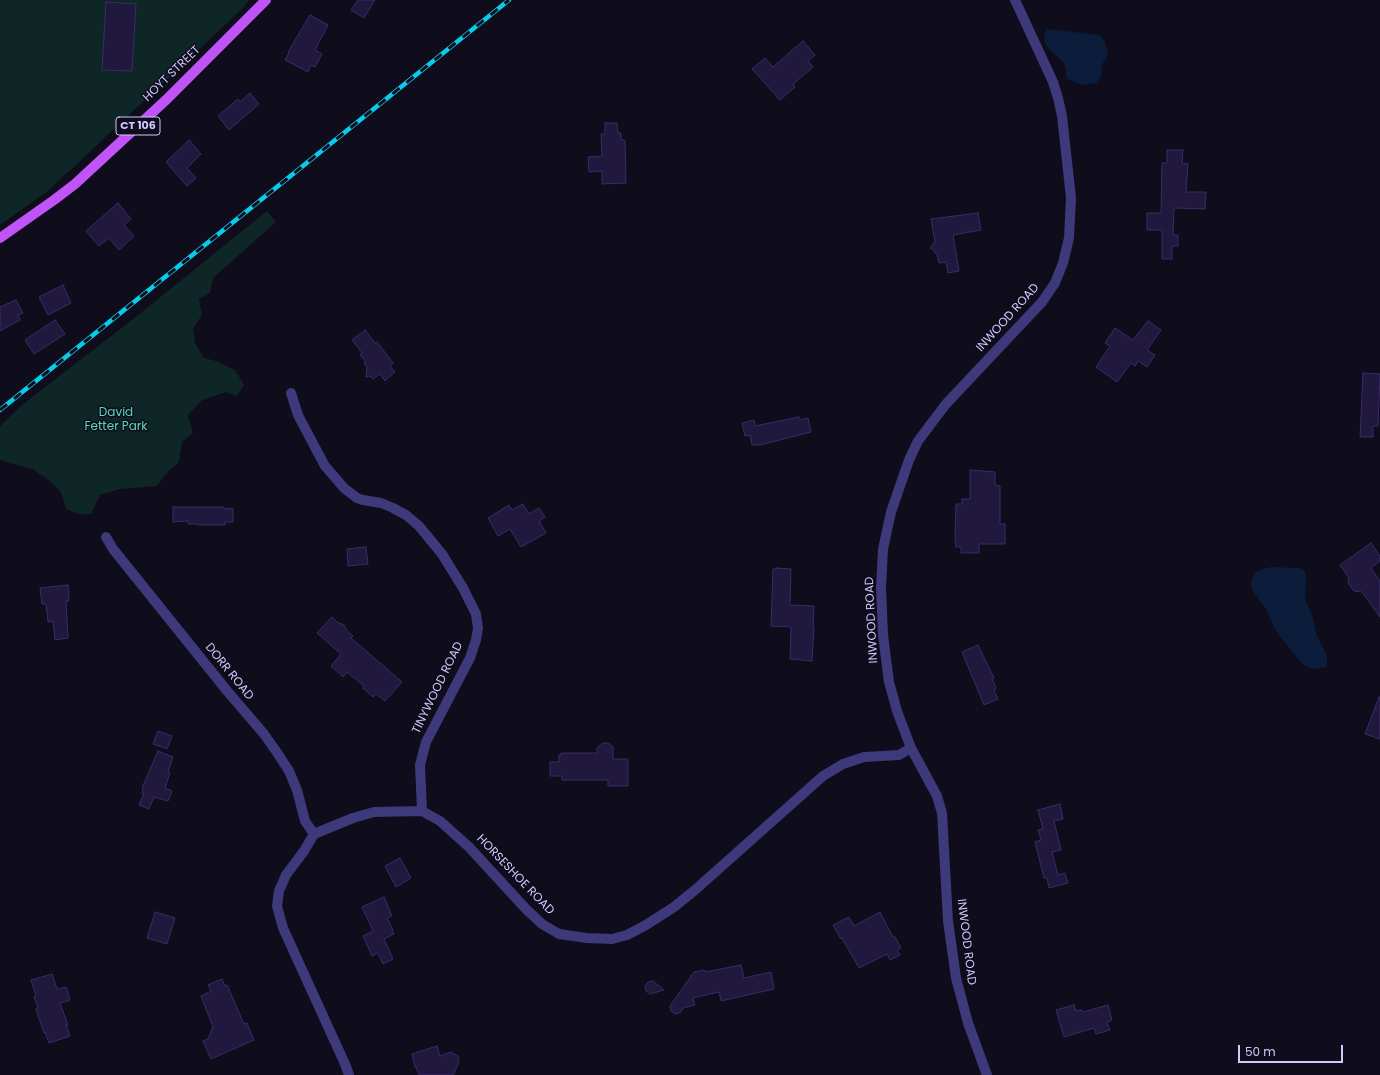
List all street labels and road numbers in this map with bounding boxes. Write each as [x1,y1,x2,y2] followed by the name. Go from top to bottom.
[140,43,204,105] street label: HOYT STREET
[116,117,160,135] road number: CT 106
[974,281,1042,355] street label: INWOOD ROAD
[863,576,881,664] street label: INWOOD ROAD
[410,640,466,736] street label: TINYWOOD ROAD
[202,641,256,703] street label: DORR ROAD
[473,832,557,918] street label: HORSESHOE ROAD
[954,898,978,986] street label: INWOOD ROAD

